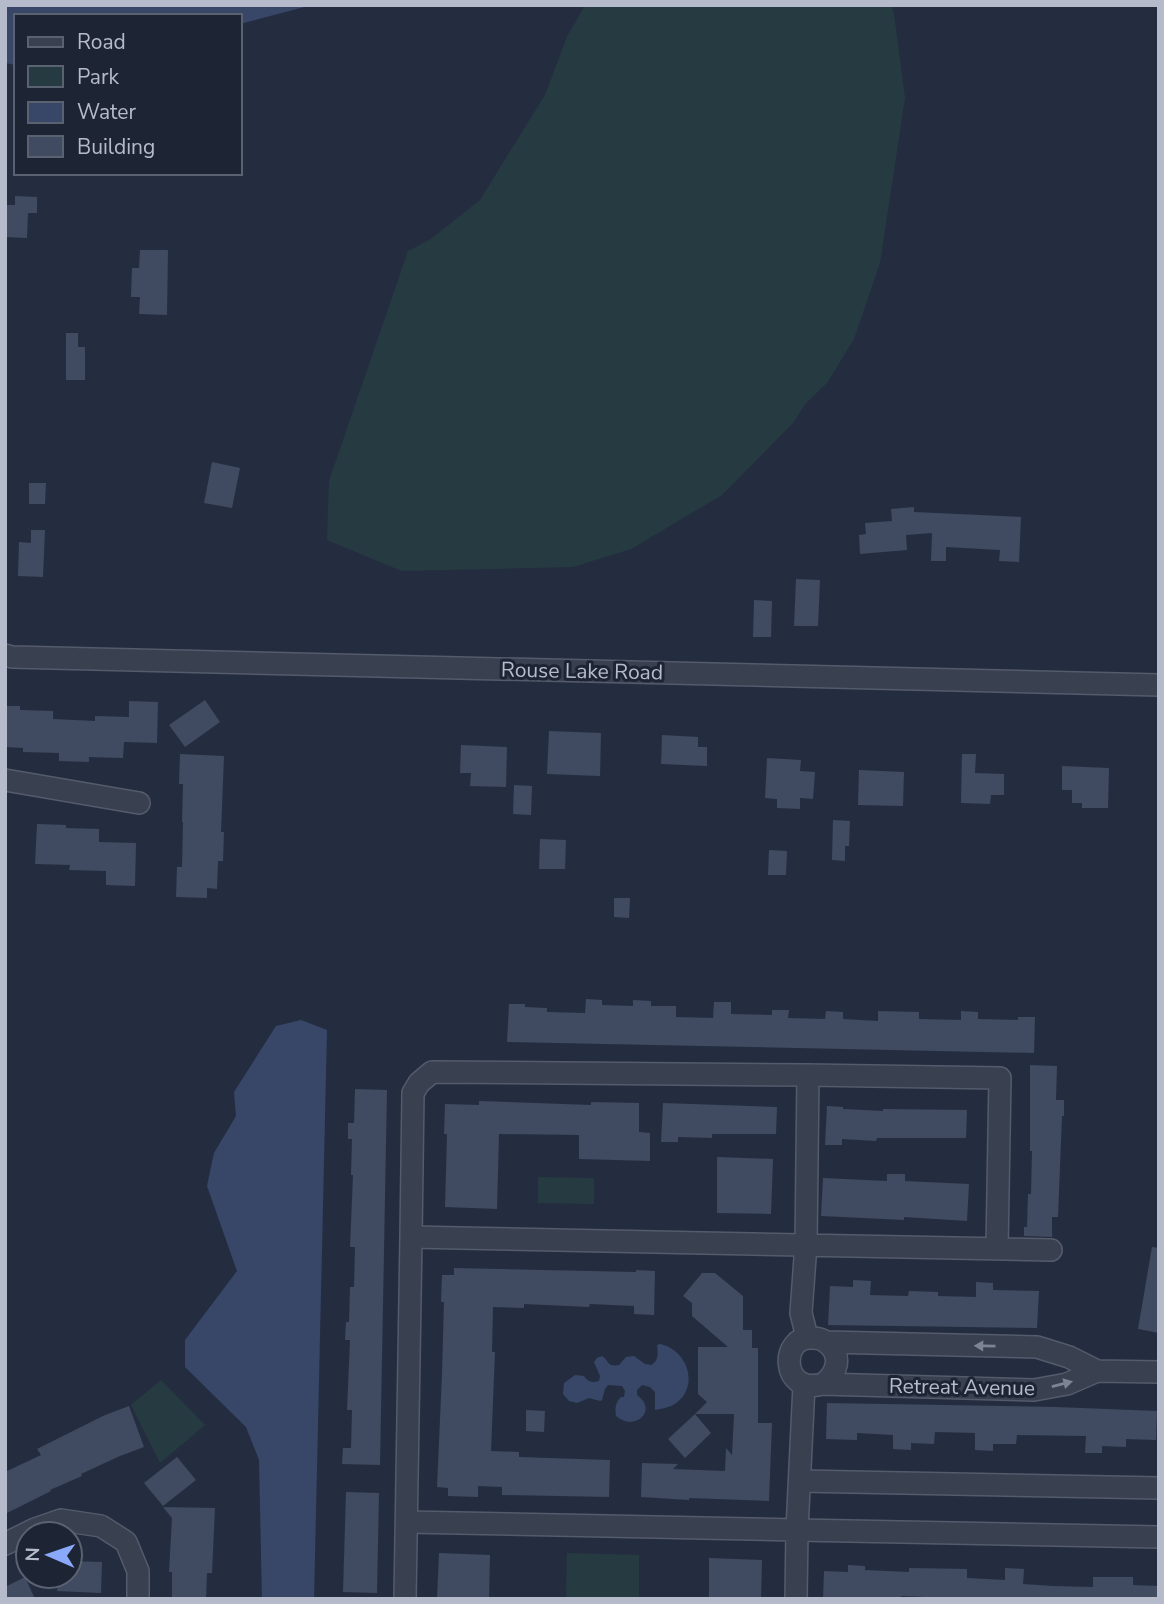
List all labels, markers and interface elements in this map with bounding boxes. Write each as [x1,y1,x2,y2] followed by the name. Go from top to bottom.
[14,14,242,175] legend
[77,28,126,56] text: Road
[77,63,119,91] text: Park
[77,98,136,126] text: Water
[77,133,155,161] text: Building
[501,656,663,686] street label: Rouse Lake Road
[974,1340,996,1351] one-way arrow
[889,1372,1035,1402] street label: Retreat Avenue
[1052,1378,1074,1389] one-way arrow
[14,1520,84,1590] north arrow
[20,1547,46,1562] text: N

